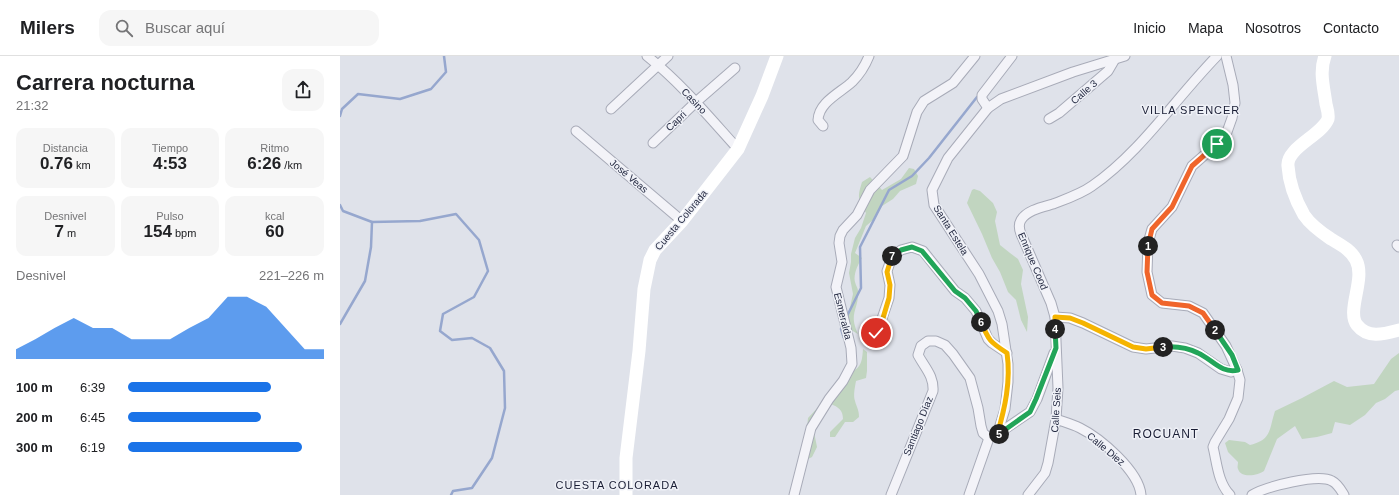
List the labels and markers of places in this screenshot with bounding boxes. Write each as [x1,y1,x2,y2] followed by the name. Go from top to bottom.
[1200,127,1234,161] pin
[1138,236,1158,256] pin: 1
[882,246,902,266] pin: 7
[971,312,991,332] pin: 6
[859,316,893,350] pin
[1045,319,1065,339] pin: 4
[1205,320,1225,340] pin: 2
[1153,337,1173,357] pin: 3
[989,424,1009,444] pin: 5

